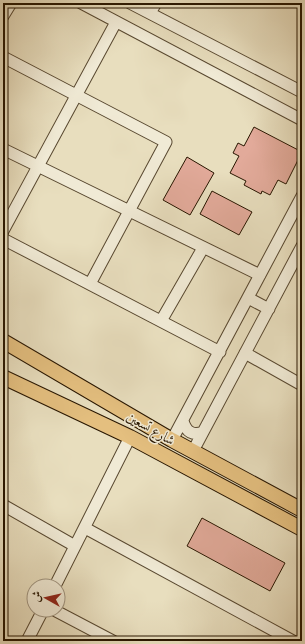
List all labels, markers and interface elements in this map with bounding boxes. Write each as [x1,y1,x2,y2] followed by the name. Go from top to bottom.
[122,408,178,452] street label: شارع تسعين
[26,578,66,618] north arrow
[29,590,45,603] text: ش

